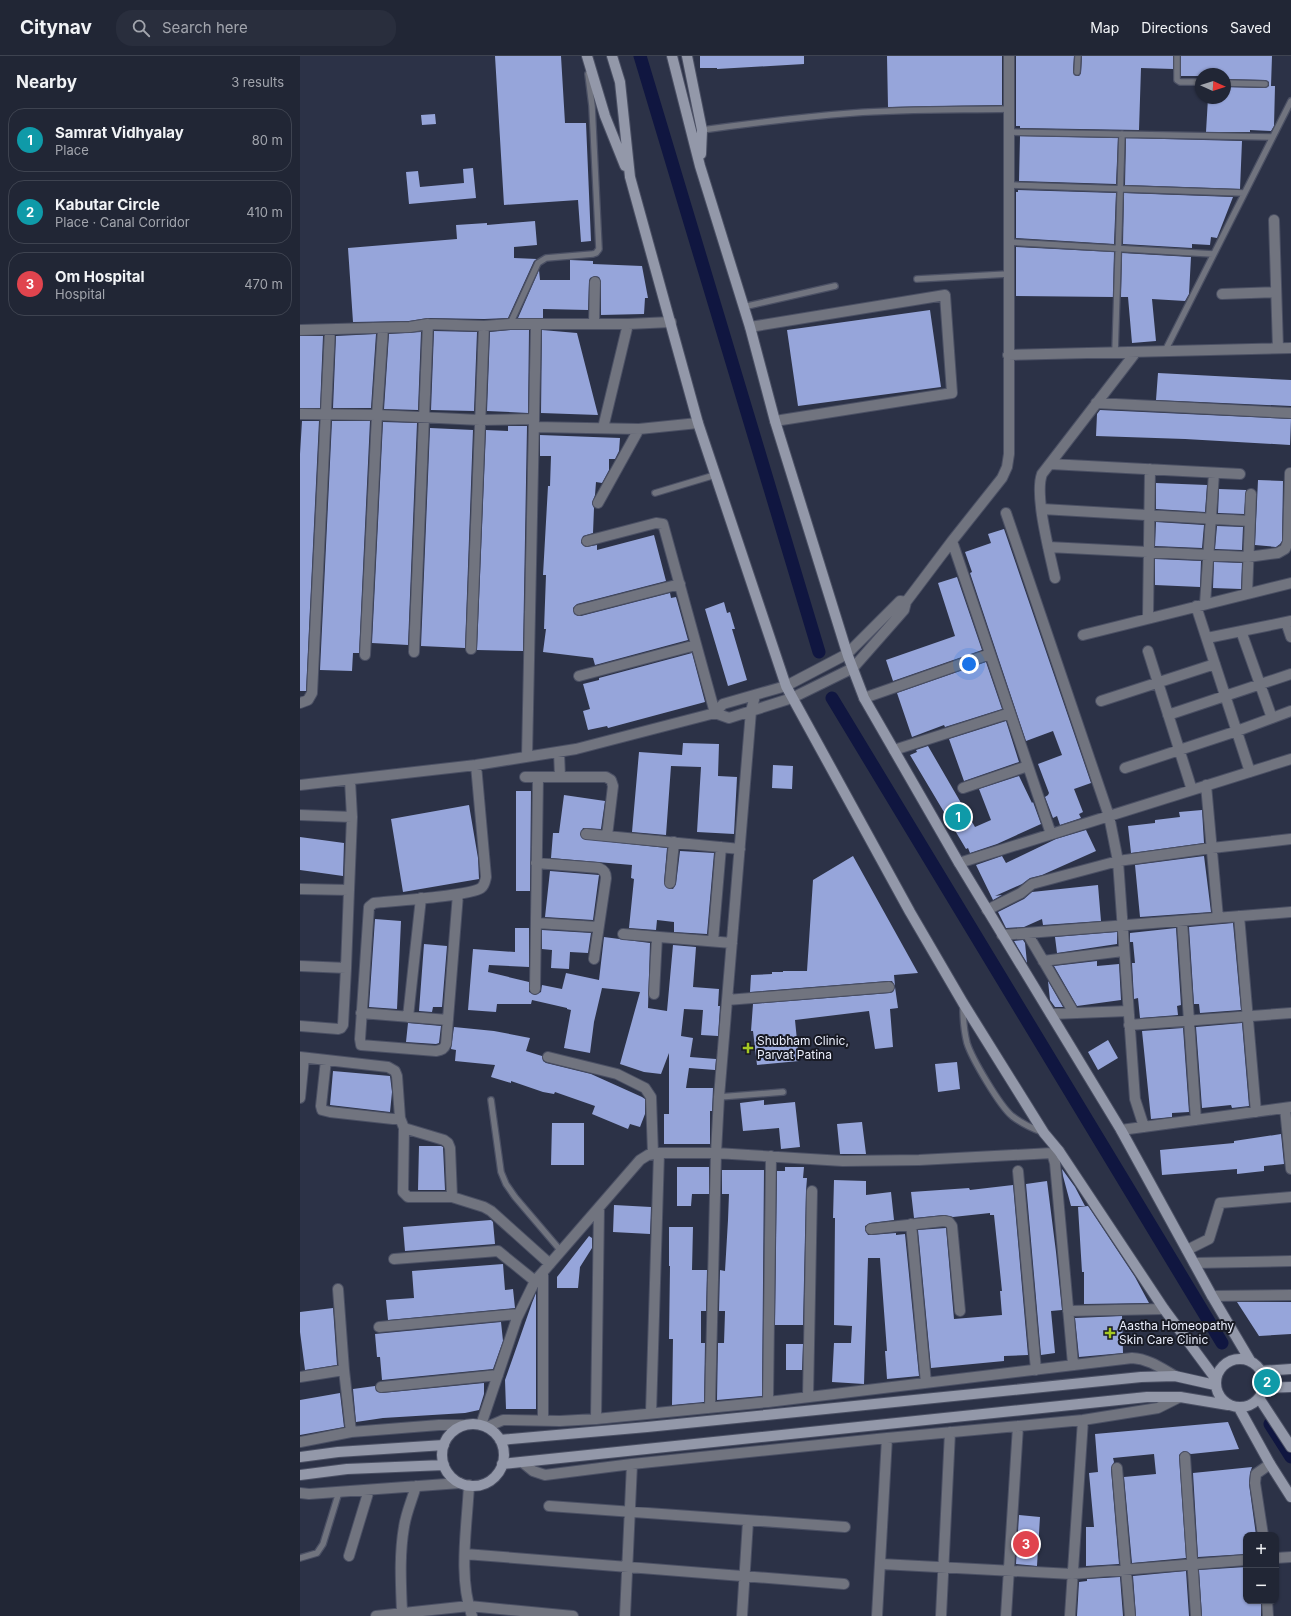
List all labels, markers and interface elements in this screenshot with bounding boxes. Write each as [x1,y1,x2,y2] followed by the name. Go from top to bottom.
[116,10,396,46] search box
[20,16,92,39] text: Citynav
[130,17,152,39] icon: search
[162,18,248,37] text: Search here
[1090,19,1119,36] text: Map
[1141,19,1208,36] text: Directions
[1230,19,1271,36] text: Saved
[1195,68,1231,104] north arrow
[16,72,77,92] text: Nearby
[231,74,284,90] text: 3 results
[55,123,184,142] text: Samrat Vidhyalay
[27,132,33,148] text: 1
[252,132,283,148] text: 80 m
[55,142,89,158] text: Place
[55,195,160,214] text: Kabutar Circle
[26,204,34,220] text: 2
[246,204,283,220] text: 410 m
[55,214,190,230] text: Place · Canal Corridor
[55,267,144,286] text: Om Hospital
[26,276,34,292] text: 3
[244,276,283,292] text: 470 m
[55,286,105,302] text: Hospital
[959,654,979,674] your location
[945,802,971,832] pin: 1
[757,1033,849,1062] place label: Shubham Clinic, Parvat Patina
[742,1042,754,1054] marker: Shubham Clinic, Parvat Patina
[1119,1318,1234,1347] place label: Aastha Homeopathy Skin Care Clinic
[1104,1327,1116,1339] marker: Aastha Homeopathy Skin Care Clinic
[1254,1367,1280,1397] pin: 2
[1013,1529,1039,1559] pin: 3
[1243,1532,1279,1604] map controls
[1243,1532,1279,1568] button: +
[1243,1568,1279,1604] button: −

